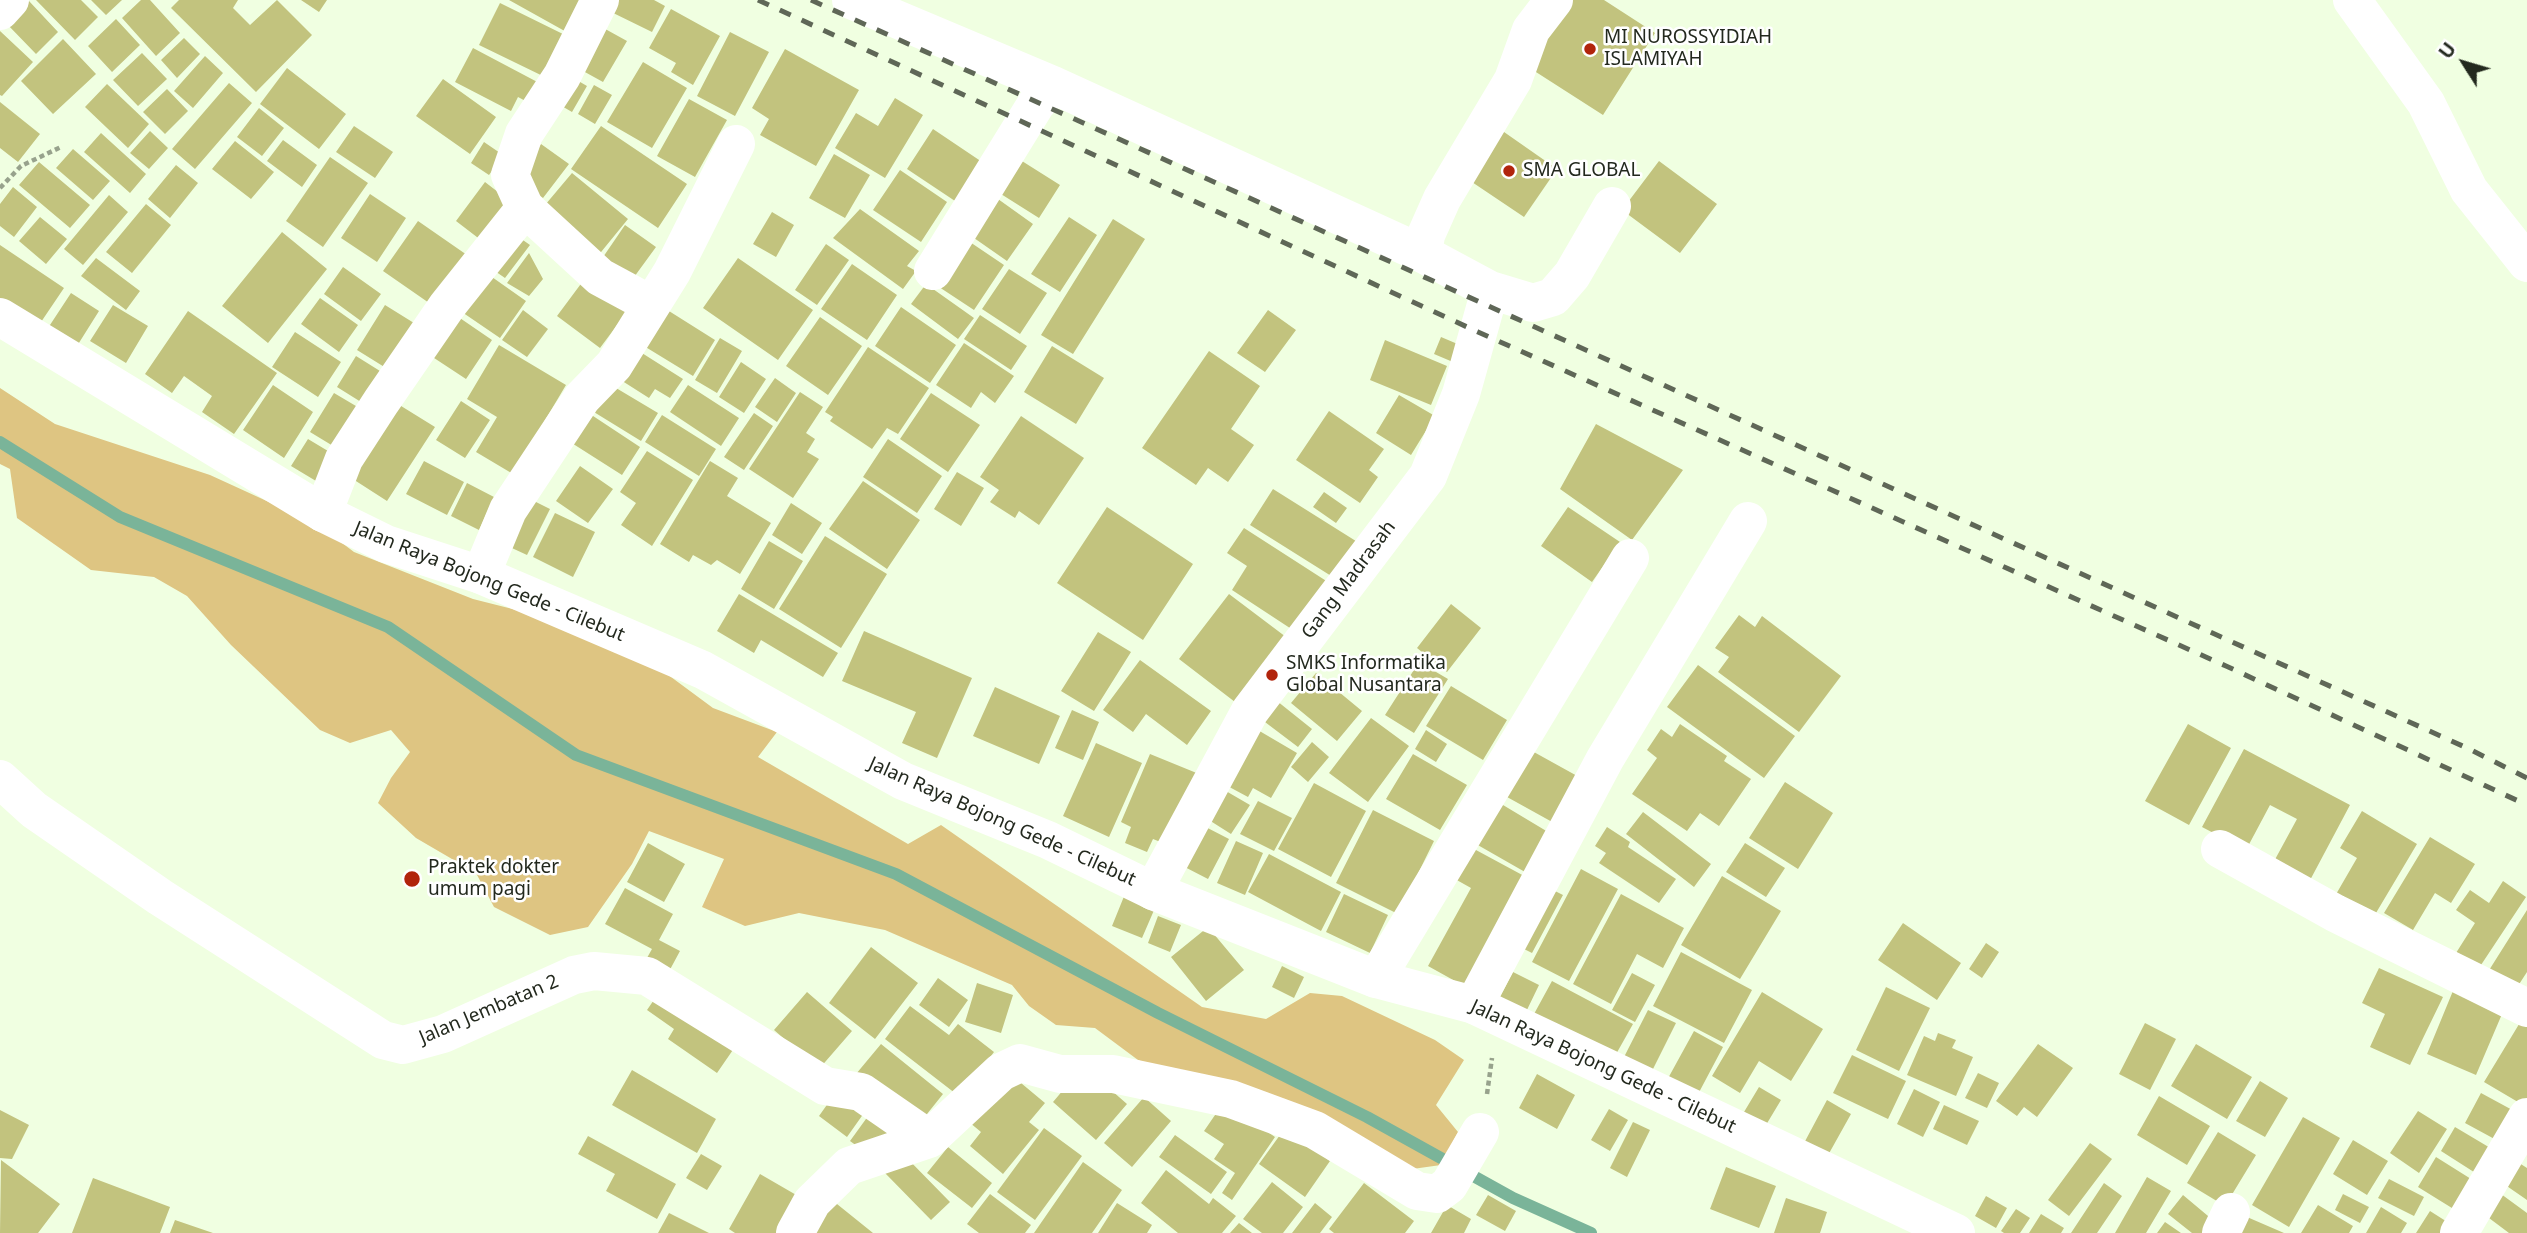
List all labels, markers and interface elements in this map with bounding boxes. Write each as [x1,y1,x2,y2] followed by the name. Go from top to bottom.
[1604,27,1772,71] place label: MI NUROSSYIDIAH ISLAMIYAH
[2429,28,2499,98] north arrow
[2433,37,2462,64] text: U
[1582,41,1598,57] marker: MI NUROSSYIDIAH ISLAMIYAH
[1523,160,1640,182] place label: SMA GLOBAL
[1501,163,1517,179] marker: SMA GLOBAL
[1297,516,1401,644] street label: Gang Madrasah
[350,517,628,647] street label: Jalan Raya Bojong Gede - Cilebut
[1286,653,1446,697] place label: SMKS Informatika Global Nusantara
[1264,667,1280,683] marker: SMKS Informatika Global Nusantara
[865,753,1139,891] street label: Jalan Raya Bojong Gede - Cilebut
[428,857,559,901] place label: Praktek dokter umum pagi
[402,869,422,889] marker: Praktek dokter umum pagi
[416,970,562,1050] street label: Jalan Jembatan 2
[1467,995,1739,1139] street label: Jalan Raya Bojong Gede - Cilebut

